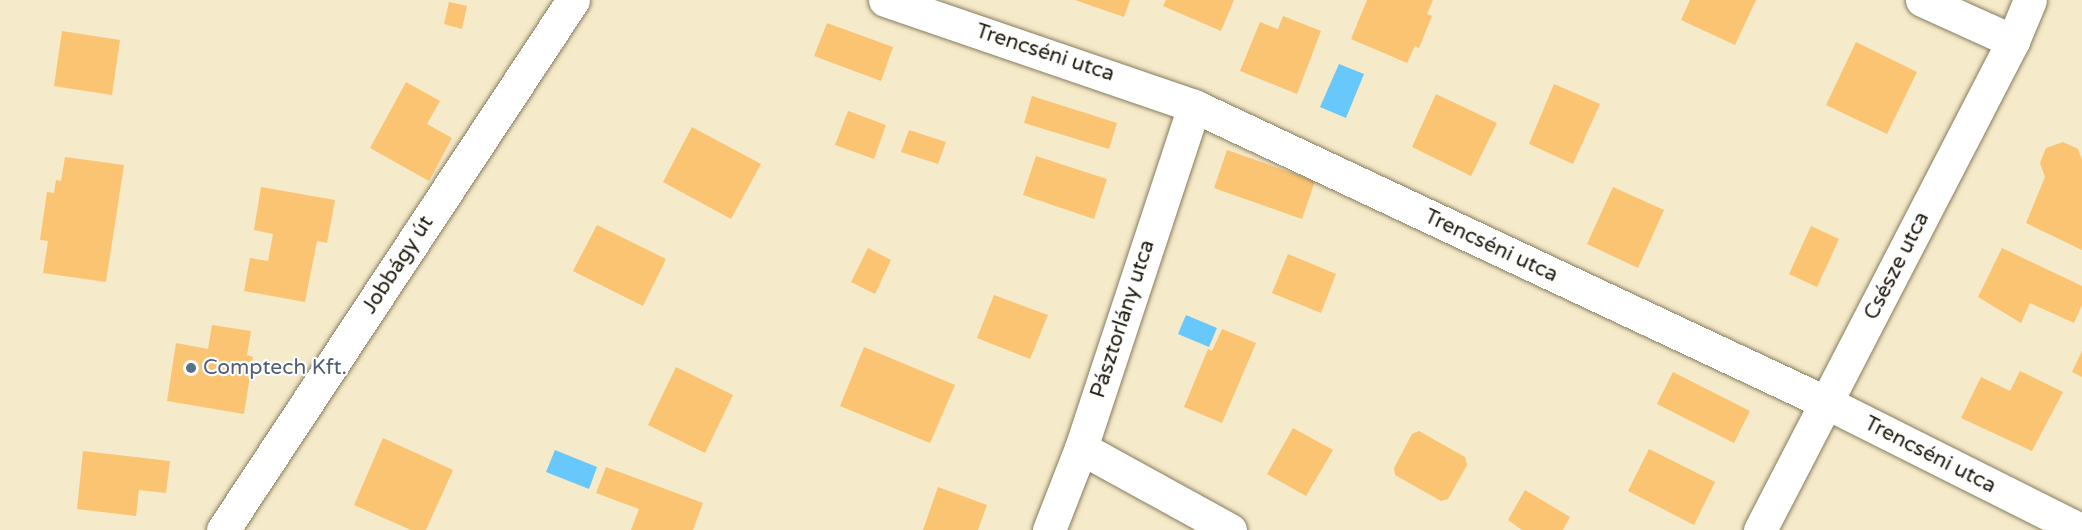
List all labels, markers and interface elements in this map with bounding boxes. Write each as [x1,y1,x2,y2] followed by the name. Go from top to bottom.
[973,19,1117,87] street label: Trencséni utca
[1420,204,1562,288] street label: Trencséni utca
[1859,208,1935,324] street label: Csésze utca
[357,211,439,319] street label: Jobbágy út
[1086,237,1160,401] street label: Pásztorlány utca
[203,355,347,381] place label: Comptech Kft.
[184,361,198,375] marker: Comptech Kft.
[1860,411,2000,499] street label: Trencséni utca

